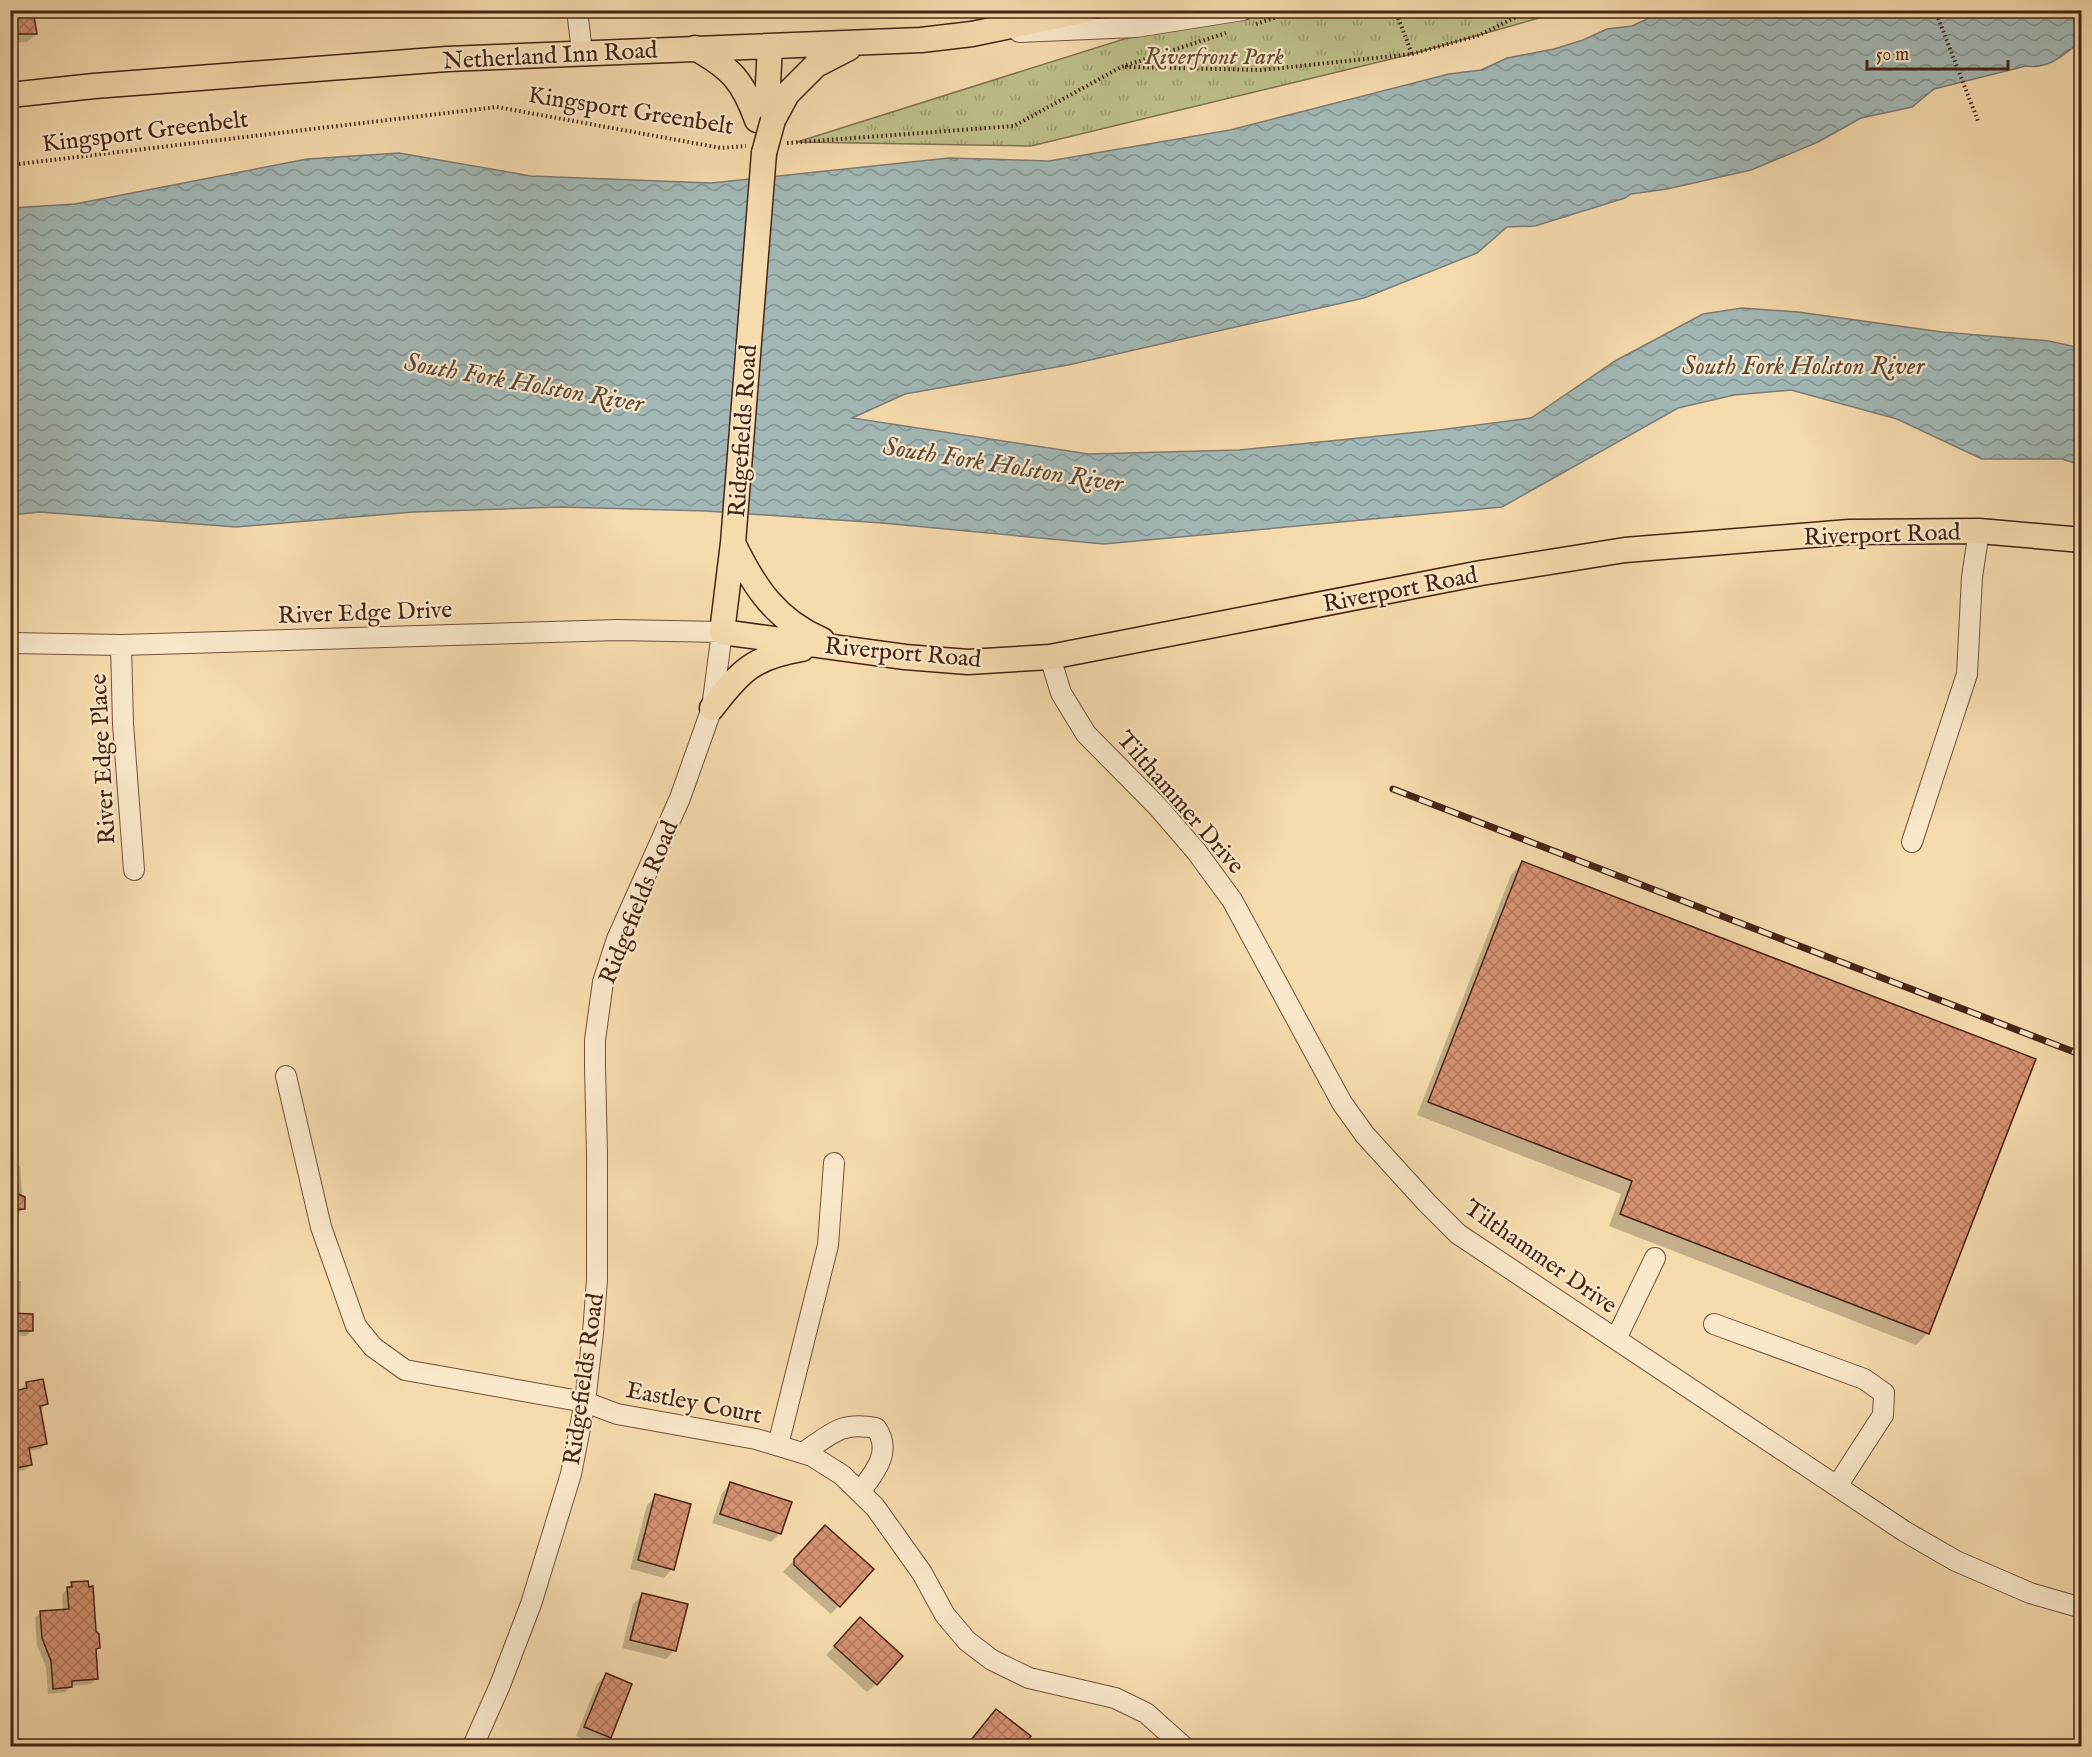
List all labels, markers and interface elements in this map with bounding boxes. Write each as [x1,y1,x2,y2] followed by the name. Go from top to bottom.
[1867,33,2008,71] scale bar
[442,35,658,78] street label: Netherland Inn Road
[1144,42,1284,73] park label: Riverfront Park
[1876,44,1909,67] text: 50 m
[526,80,736,143] street label: Kingsport Greenbelt
[40,104,250,161] street label: Kingsport Greenbelt
[722,343,765,519] street label: Ridgefields Road
[401,346,647,421] water label: South Fork Holston River
[1682,350,1925,383] water label: South Fork Holston River
[880,430,1126,501] water label: South Fork Holston River
[1803,517,1961,554] street label: Riverport Road
[1320,560,1481,621] street label: Riverport Road
[277,595,453,632] street label: River Edge Drive
[823,631,983,676] street label: Riverport Road
[84,673,123,845] street label: River Edge Place
[1109,725,1251,881] street label: Tilthammer Drive
[593,816,686,989] street label: Ridgefields Road
[1458,1193,1623,1321] street label: Tilthammer Drive
[557,1291,612,1467] street label: Ridgefields Road
[623,1375,764,1432] street label: Eastley Court

